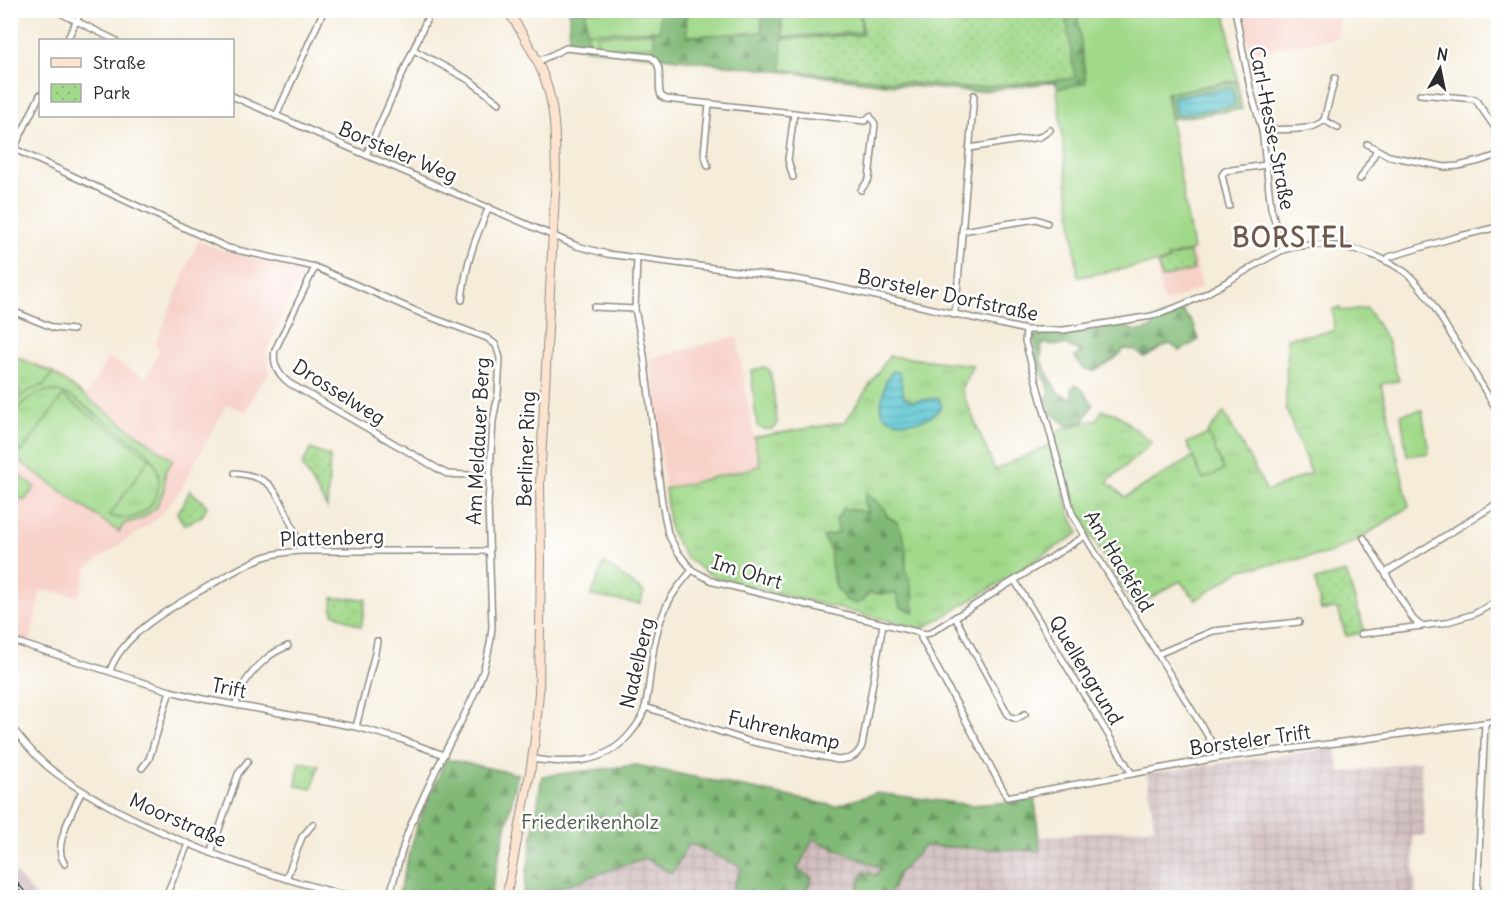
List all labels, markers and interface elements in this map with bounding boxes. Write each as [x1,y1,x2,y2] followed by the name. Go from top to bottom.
[39,39,234,117] legend
[1410,39,1470,99] north arrow
[1435,43,1449,65] text: N
[1244,44,1301,212] street label: Carl-Hesse-Straße
[93,51,146,74] text: Straße
[93,81,130,104] text: Park
[335,115,461,188] street label: Borsteler Weg
[1232,221,1354,254] district label: BORSTEL
[855,263,1041,326] street label: Borsteler Dorfstraße
[288,353,390,430] street label: Drosselweg
[461,357,494,525] street label: Am Meldauer Berg
[511,390,540,508] street label: Berliner Ring
[1079,505,1160,616] street label: Am Hackfeld
[279,523,385,552] street label: Plattenberg
[709,549,786,594] street label: Im Ohrt
[1044,611,1129,729] street label: Quellengrund
[614,615,659,711] street label: Nadelberg
[210,672,249,703] street label: Trift
[726,704,843,755] street label: Fuhrenkamp
[1188,719,1312,760] street label: Borsteler Trift
[126,787,231,852] street label: Moorstraße
[521,809,659,834] park label: Friederikenholz

